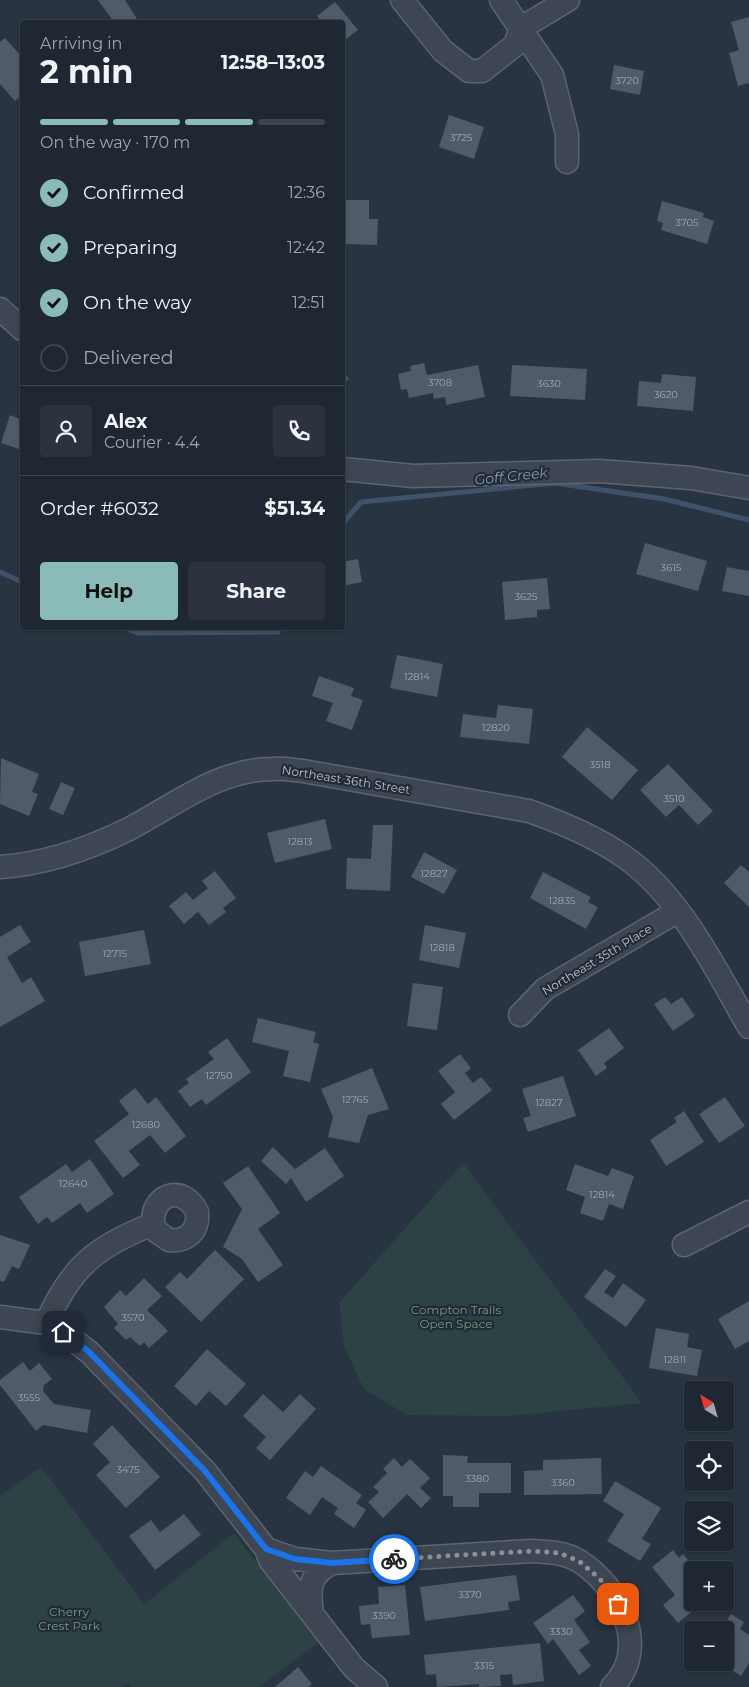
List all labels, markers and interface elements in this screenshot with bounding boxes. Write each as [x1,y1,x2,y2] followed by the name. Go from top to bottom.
[40,34,122,53] text: Arriving in
[221,51,325,74] text: 12:58–13:03
[40,52,133,91] text: 2 min
[615,74,639,87] house number: 3720
[450,131,473,144] house number: 3725
[40,133,190,152] text: On the way · 170 m
[40,179,68,207] icon: check
[83,181,184,204] text: Confirmed
[288,183,325,202] text: 12:36
[675,216,699,229] house number: 3705
[40,234,68,262] icon: check
[83,236,178,259] text: Preparing
[287,238,325,257] text: 12:42
[40,289,68,317] icon: check
[83,291,191,314] text: On the way
[292,293,325,312] text: 12:51
[83,346,174,369] text: Delivered
[428,376,452,389] house number: 3708
[537,377,561,390] house number: 3630
[654,388,678,401] house number: 3620
[40,405,92,457] button: person
[273,405,325,457] button: phone
[104,410,147,433] text: Alex
[104,433,200,452] text: Courier · 4.4
[473,463,549,489] water label: Goff Creek
[40,497,159,520] text: Order #6032
[265,497,325,520] text: $51.34
[661,561,682,574] house number: 3615
[40,562,178,620] button: Help
[188,562,325,620] button: Share
[514,590,538,603] house number: 3625
[404,670,430,683] house number: 12814
[482,721,510,734] house number: 12820
[589,758,611,771] house number: 3518
[281,762,411,797] street label: Northeast 36th Street
[663,792,685,805] house number: 3510
[288,835,313,848] house number: 12813
[420,867,448,880] house number: 12827
[549,894,576,907] house number: 12835
[539,921,654,998] street label: Northeast 35th Place
[429,941,455,954] house number: 12818
[103,947,128,960] house number: 12715
[205,1069,233,1082] house number: 12750
[342,1093,369,1106] house number: 12765
[535,1096,563,1109] house number: 12827
[132,1118,161,1131] house number: 12680
[59,1177,88,1190] house number: 12640
[589,1188,615,1201] house number: 12814
[411,1302,501,1331] park label: Compton Trails Open Space
[42,1311,84,1353] pin
[121,1311,145,1324] house number: 3570
[49,1318,77,1346] icon: home
[664,1353,686,1366] house number: 12811
[684,1381,734,1431] north arrow
[684,1381,734,1671] map controls
[18,1391,41,1404] house number: 3555
[684,1441,734,1491] button: locate
[116,1463,140,1476] house number: 3475
[465,1472,489,1485] house number: 3380
[551,1476,575,1489] house number: 3360
[684,1501,734,1551] button: layers
[369,1534,419,1584] courier
[380,1545,408,1573] icon: bike
[684,1561,734,1611] button: +
[597,1583,639,1625] pin
[458,1588,482,1601] house number: 3370
[604,1590,632,1618] icon: bag
[38,1604,101,1633] park label: Cherry Crest Park
[372,1609,396,1622] house number: 3390
[684,1621,734,1671] button: −
[549,1625,573,1638] house number: 3330
[474,1659,495,1672] house number: 3315

